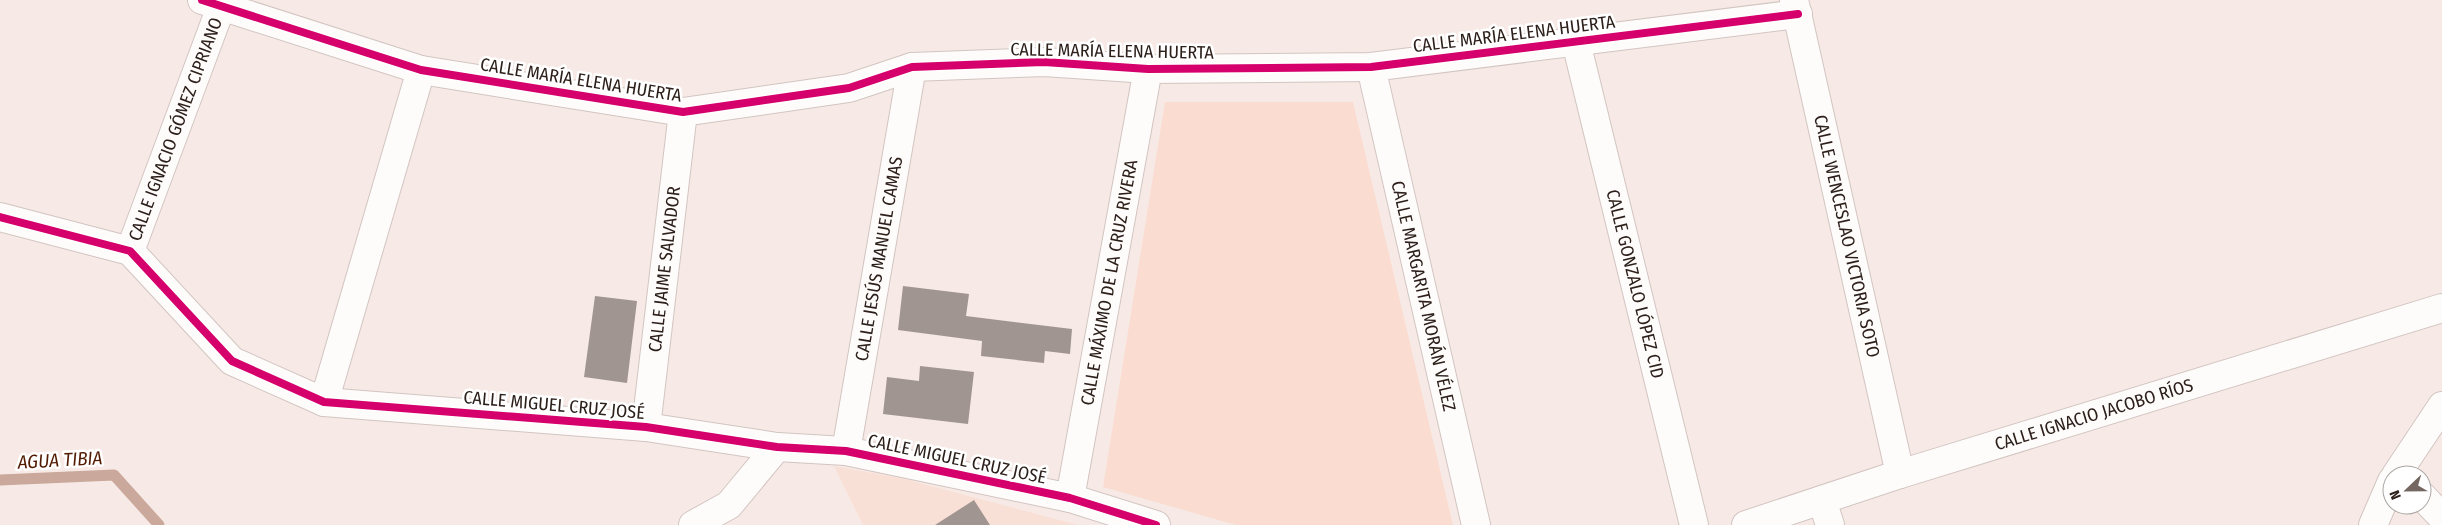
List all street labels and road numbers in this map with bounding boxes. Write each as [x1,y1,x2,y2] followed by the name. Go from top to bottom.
[1412,10,1617,57] street label: CALLE MARÍA ELENA HUERTA
[124,14,227,244] street label: CALLE IGNACIO GÓMEZ CIPRIANO
[1010,37,1214,64] street label: CALLE MARÍA ELENA HUERTA
[479,52,684,107] street label: CALLE MARÍA ELENA HUERTA
[1809,113,1885,360] street label: CALLE WENCESLAO VICTORIA SOTO
[851,155,907,363] street label: CALLE JESÚS MANUEL CAMAS
[1076,157,1142,407] street label: CALLE MÁXIMO DE LA CRUZ RIVERA
[1386,179,1461,413] street label: CALLE MARGARITA MORÁN VÉLEZ
[644,185,685,353] street label: CALLE JAIME SALVADOR
[1601,187,1669,381] street label: CALLE GONZALO LÓPEZ CID
[1992,374,2196,455] street label: CALLE IGNACIO JACOBO RÍOS
[462,385,646,424] street label: CALLE MIGUEL CRUZ JOSÉ
[866,428,1048,489] street label: CALLE MIGUEL CRUZ JOSÉ

